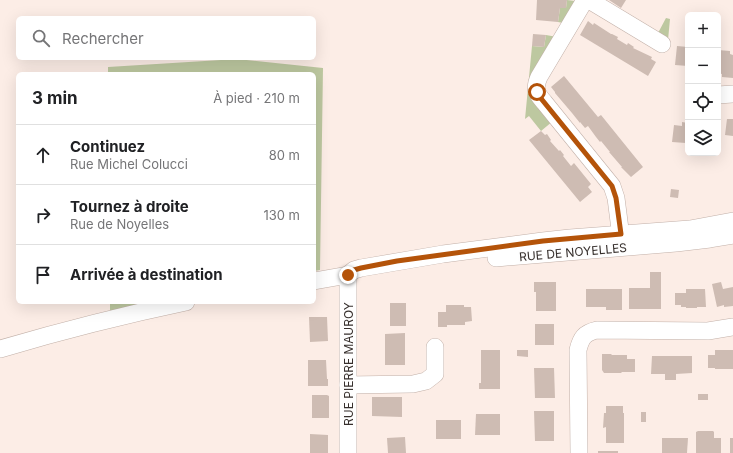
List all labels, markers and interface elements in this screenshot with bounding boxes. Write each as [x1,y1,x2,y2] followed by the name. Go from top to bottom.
[685,12,721,156] map controls
[685,12,721,48] button: +
[16,16,316,60] search box
[30,27,52,49] icon: search
[62,29,144,48] text: Rechercher
[685,48,721,84] button: −
[528,83,546,101] route start
[685,84,721,120] button: locate
[32,88,78,108] text: 3 min
[213,90,300,106] text: À pied · 210 m
[685,120,721,156] button: layers
[70,137,145,156] text: Continuez
[32,144,54,166] icon: ahead
[269,147,300,163] text: 80 m
[70,156,188,172] text: Rue Michel Colucci
[70,197,189,216] text: Tournez à droite
[32,204,54,226] icon: right
[263,207,300,223] text: 130 m
[70,216,169,232] text: Rue de Noyelles
[518,240,628,264] street label: RUE DE NOYELLES
[32,264,54,286] icon: arrive
[70,265,223,284] text: Arrivée à destination
[339,266,357,284] route end
[341,302,356,426] street label: RUE PIERRE MAUROY

